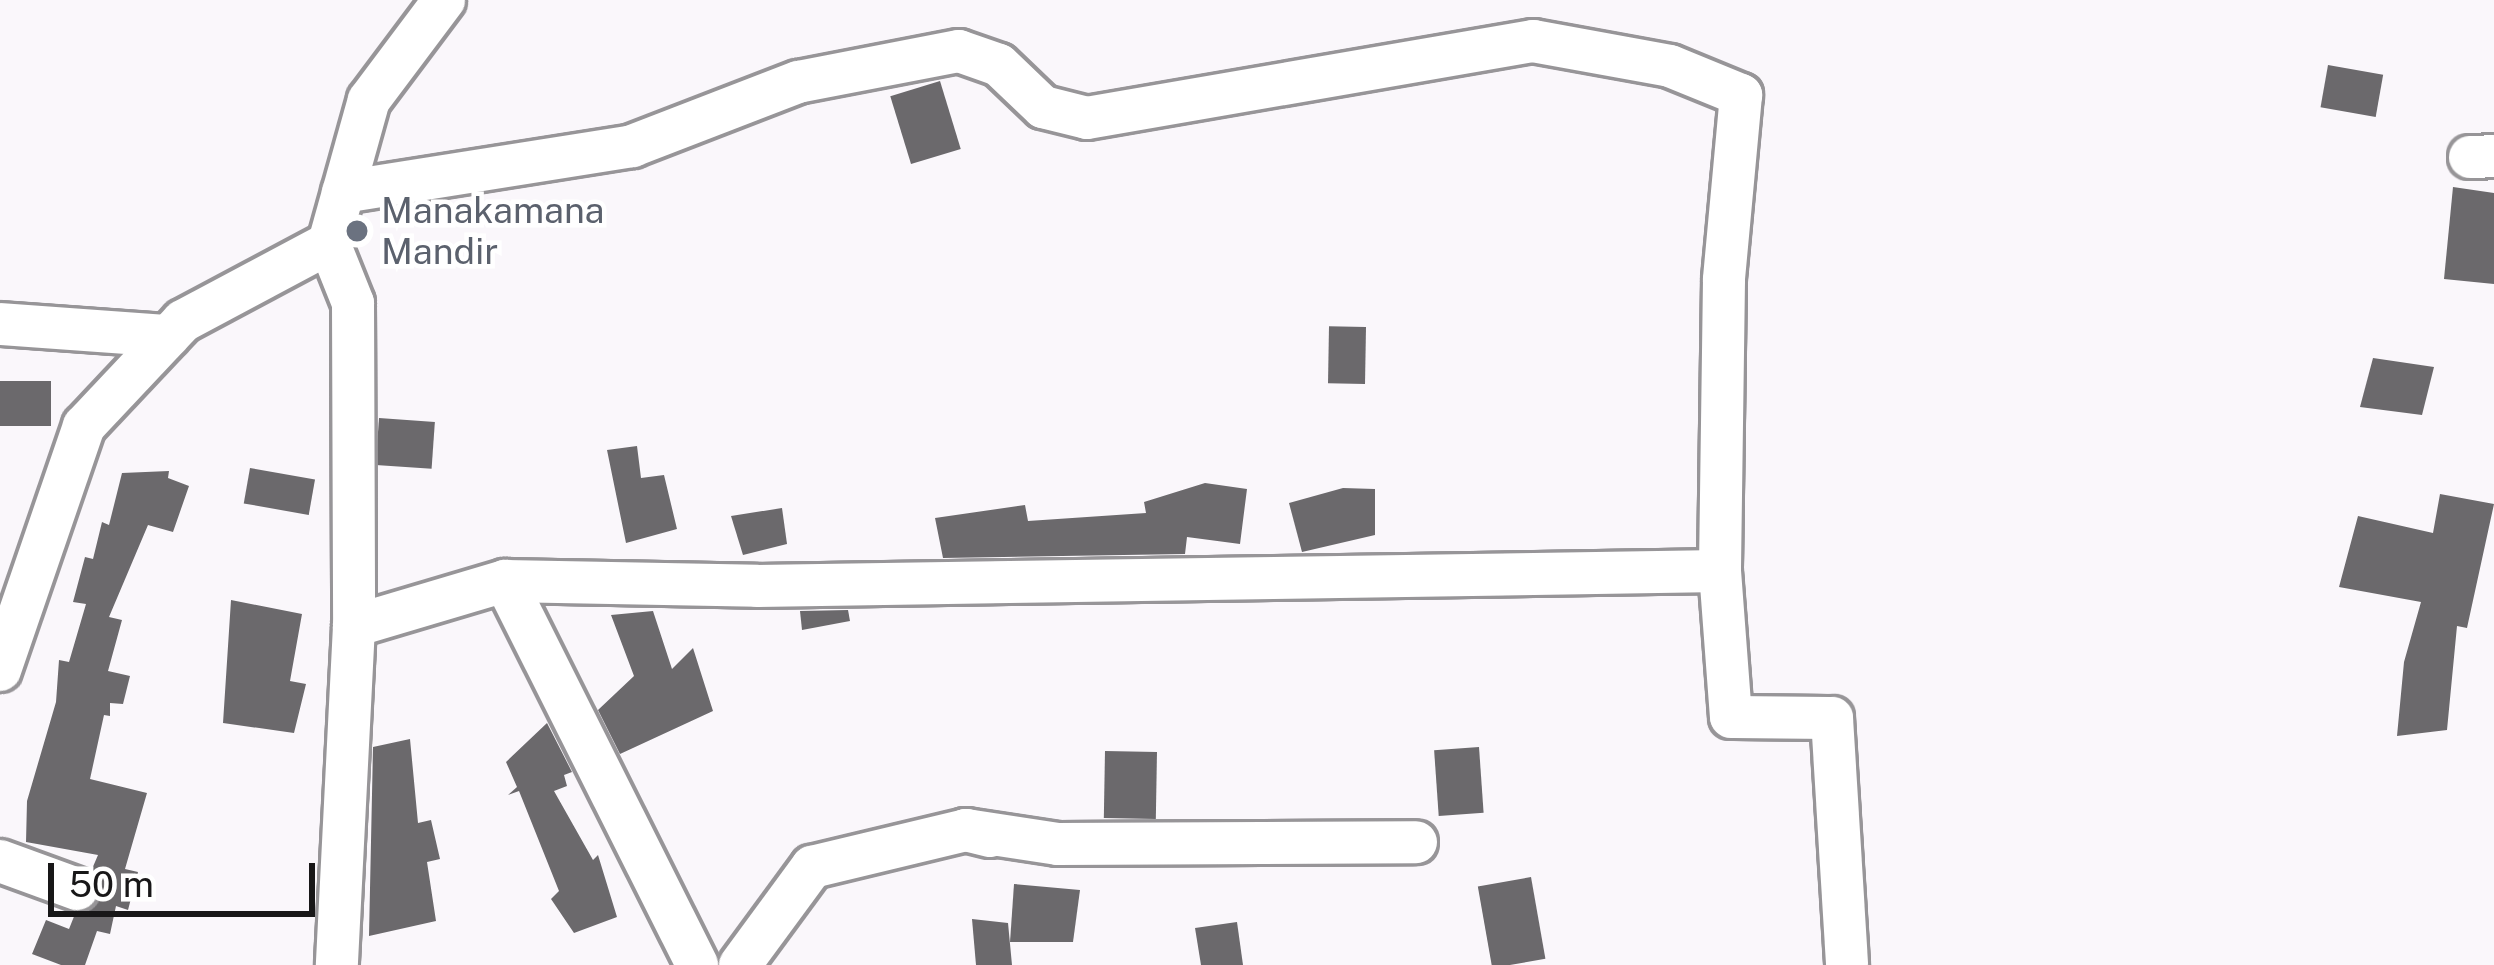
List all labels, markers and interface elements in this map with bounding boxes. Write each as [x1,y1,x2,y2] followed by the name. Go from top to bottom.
[381,188,605,273] place label: Manakamana Mandir
[344,218,370,244] marker: Manakamana Mandir
[54,839,321,913] scale bar
[69,863,154,905] text: 50 m

